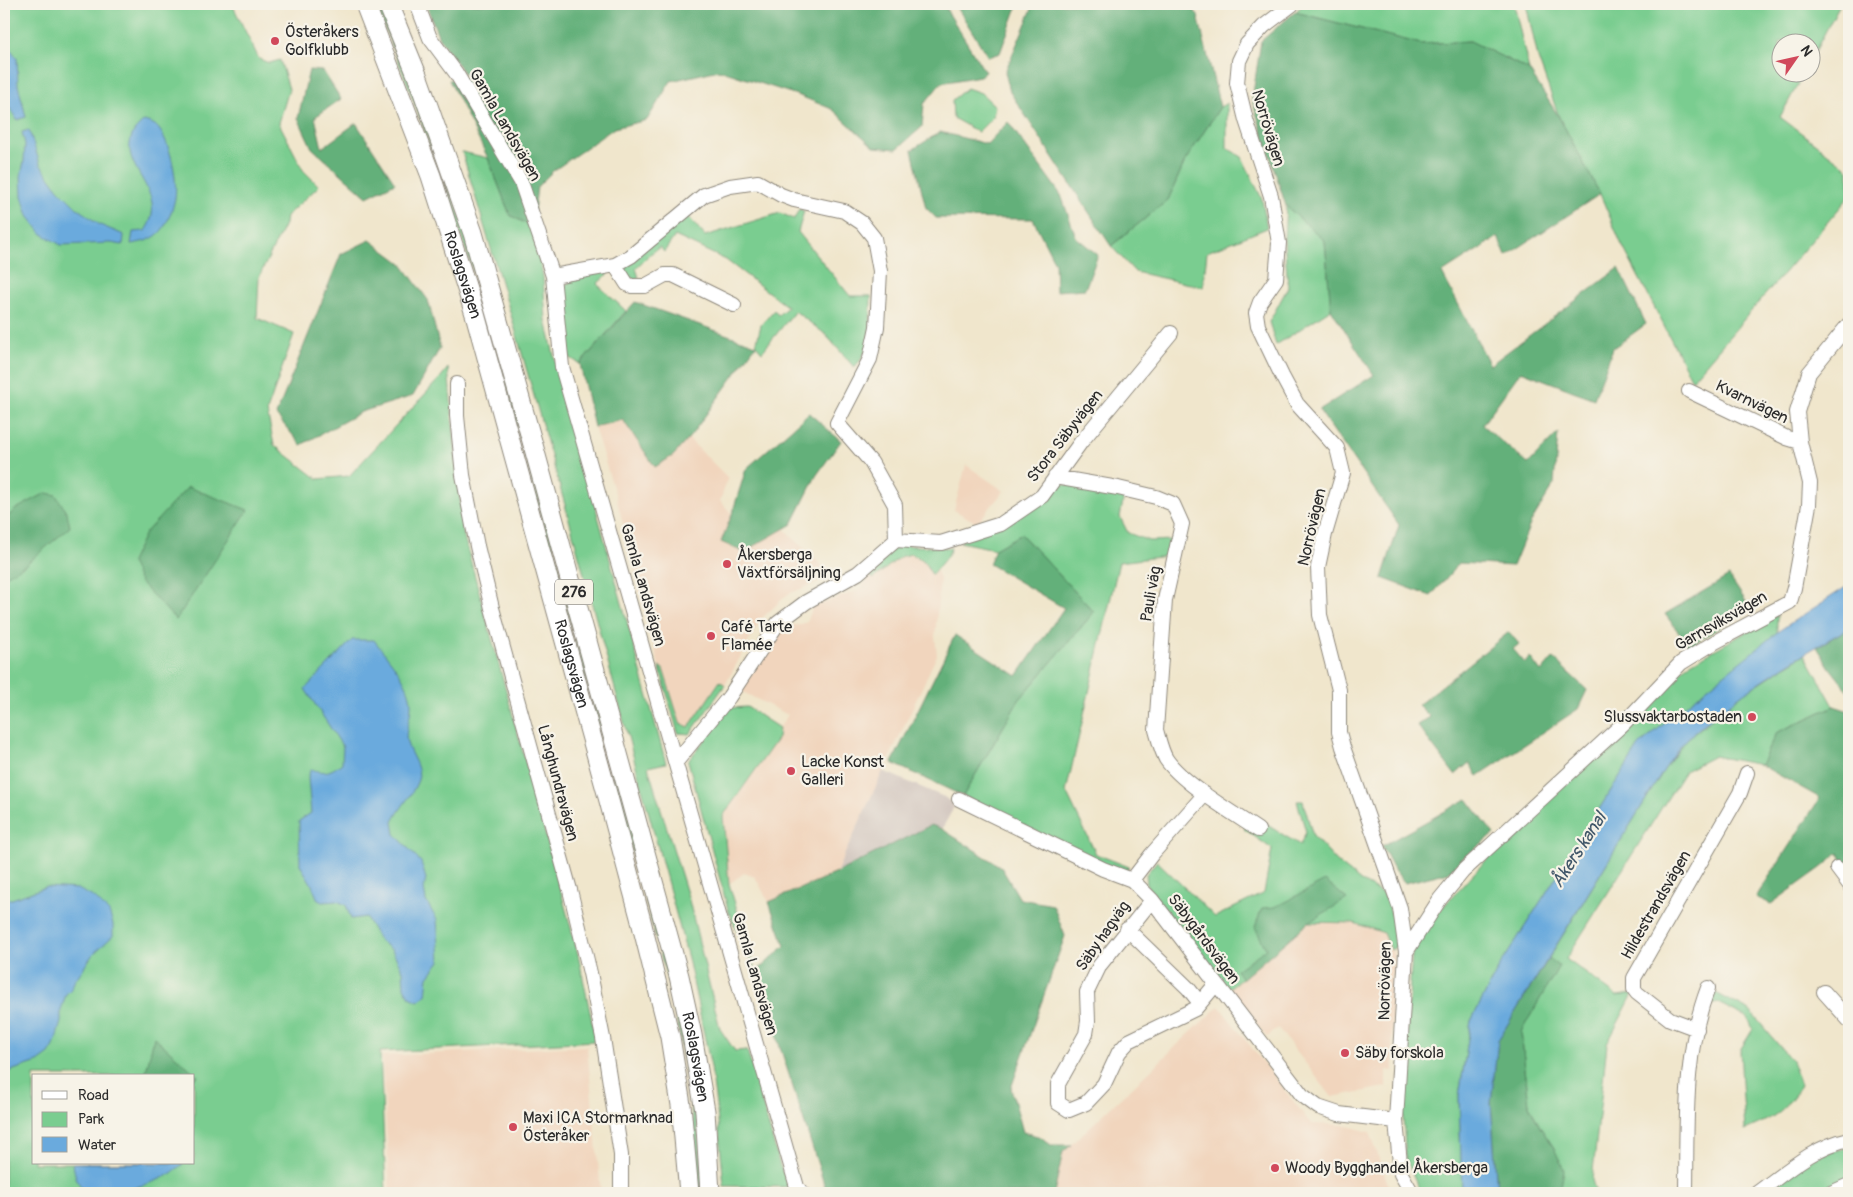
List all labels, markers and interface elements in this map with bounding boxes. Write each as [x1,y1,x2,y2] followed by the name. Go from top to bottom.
[285,22,359,60] place label: Österåkers Golfklubb
[1770,32,1820,82] north arrow
[269,35,281,47] marker: Österåkers Golfklubb
[1797,42,1816,60] text: N
[465,65,545,185] street label: Gamla Landsvägen
[1247,87,1289,169] street label: Norrövägen
[439,228,486,321] street label: Roslagsvägen
[1712,376,1792,428] street label: Kvarnvägen
[1023,386,1107,486] street label: Stora Säbyvägen
[1293,486,1331,568] street label: Norrövägen
[616,521,670,649] street label: Gamla Landsvägen
[737,544,841,583] place label: Åkersberga Växtförsäljning
[721,558,733,570] marker: Åkersberga Växtförsäljning
[1136,565,1166,623] street label: Pauli väg
[555,580,593,604] road number: 276
[1671,587,1771,655] street label: Garnsviksvägen
[550,617,593,710] street label: Roslagsvägen
[721,617,792,655] place label: Café Tarte Flamée
[705,630,717,642] marker: Café Tarte Flamée
[1603,707,1742,727] place label: Slussvaktarbostaden
[1746,711,1758,723] marker: Slussvaktarbostaden
[533,723,583,843] street label: Långhundravägen
[801,752,885,790] place label: Lacke Konst Galleri
[785,765,797,777] marker: Lacke Konst Galleri
[1545,806,1613,892] water label: Åkers kanal
[1617,847,1695,963] street label: Hildestrandsvägen
[1164,890,1244,988] street label: Säbygårdsvägen
[1072,897,1134,975] street label: Säby hagväg
[728,910,782,1038] street label: Gamla Landsvägen
[1374,941,1396,1021] street label: Norrövägen
[677,1010,713,1103] street label: Roslagsvägen
[1355,1043,1444,1063] place label: Säby forskola
[1339,1047,1351,1059] marker: Säby forskola
[32,1074,195,1164] legend
[78,1086,109,1105] text: Road
[523,1108,673,1146] place label: Maxi ICA Stormarknad Österåker
[78,1110,105,1129] text: Park
[507,1121,519,1133] marker: Maxi ICA Stormarknad Österåker
[78,1136,117,1155] text: Water
[1285,1157,1488,1178] place label: Woody Bygghandel Åkersberga
[1269,1162,1281,1174] marker: Woody Bygghandel Åkersberga

